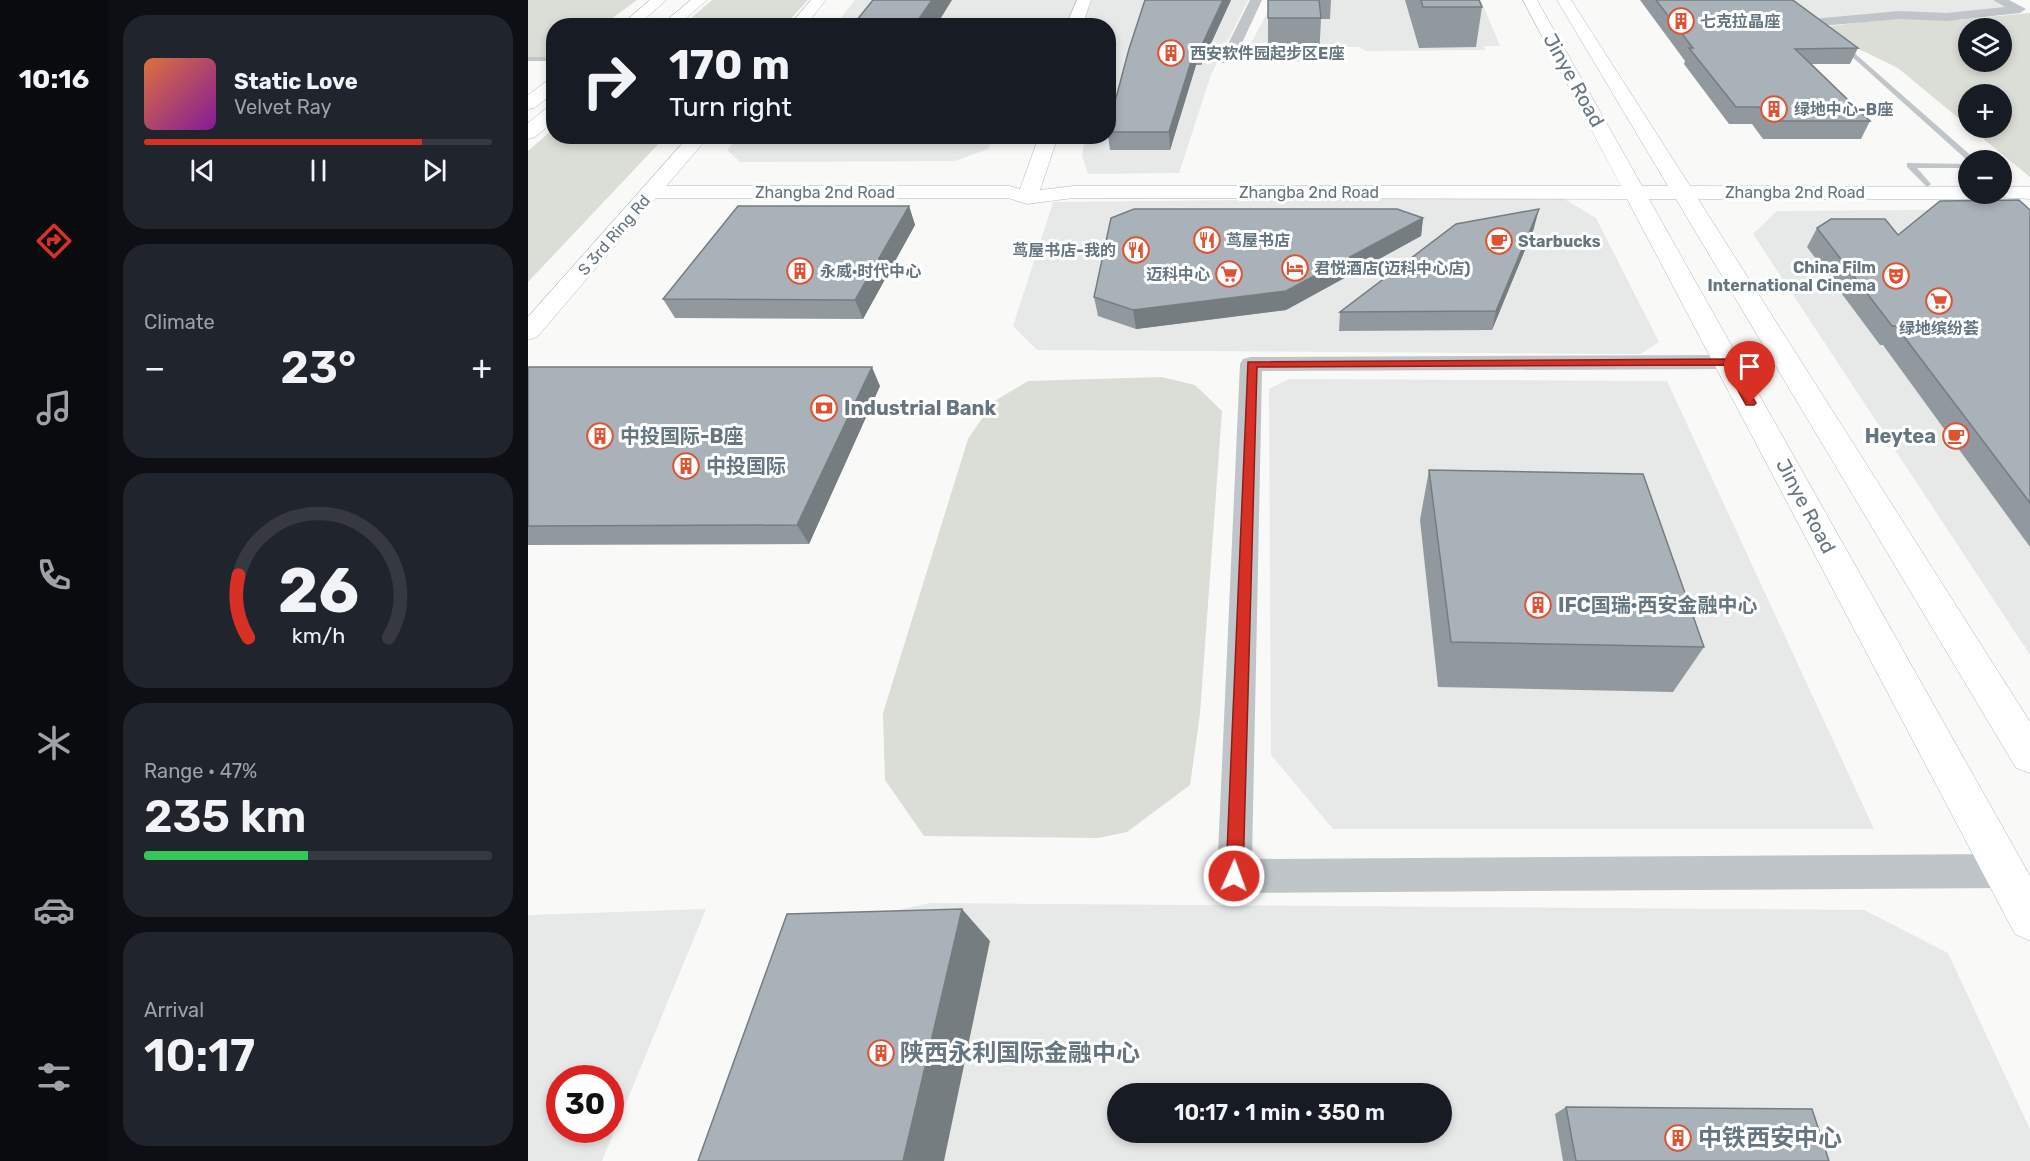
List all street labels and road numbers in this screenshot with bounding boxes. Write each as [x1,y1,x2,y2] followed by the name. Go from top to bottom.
[1538,29,1610,131] street label: Jinye Road
[755,183,895,202] street label: Zhangba 2nd Road
[1239,183,1379,202] street label: Zhangba 2nd Road
[1725,183,1865,202] street label: Zhangba 2nd Road
[574,191,654,279] street label: S 3rd Ring Rd
[1771,455,1841,557] street label: Jinye Road

